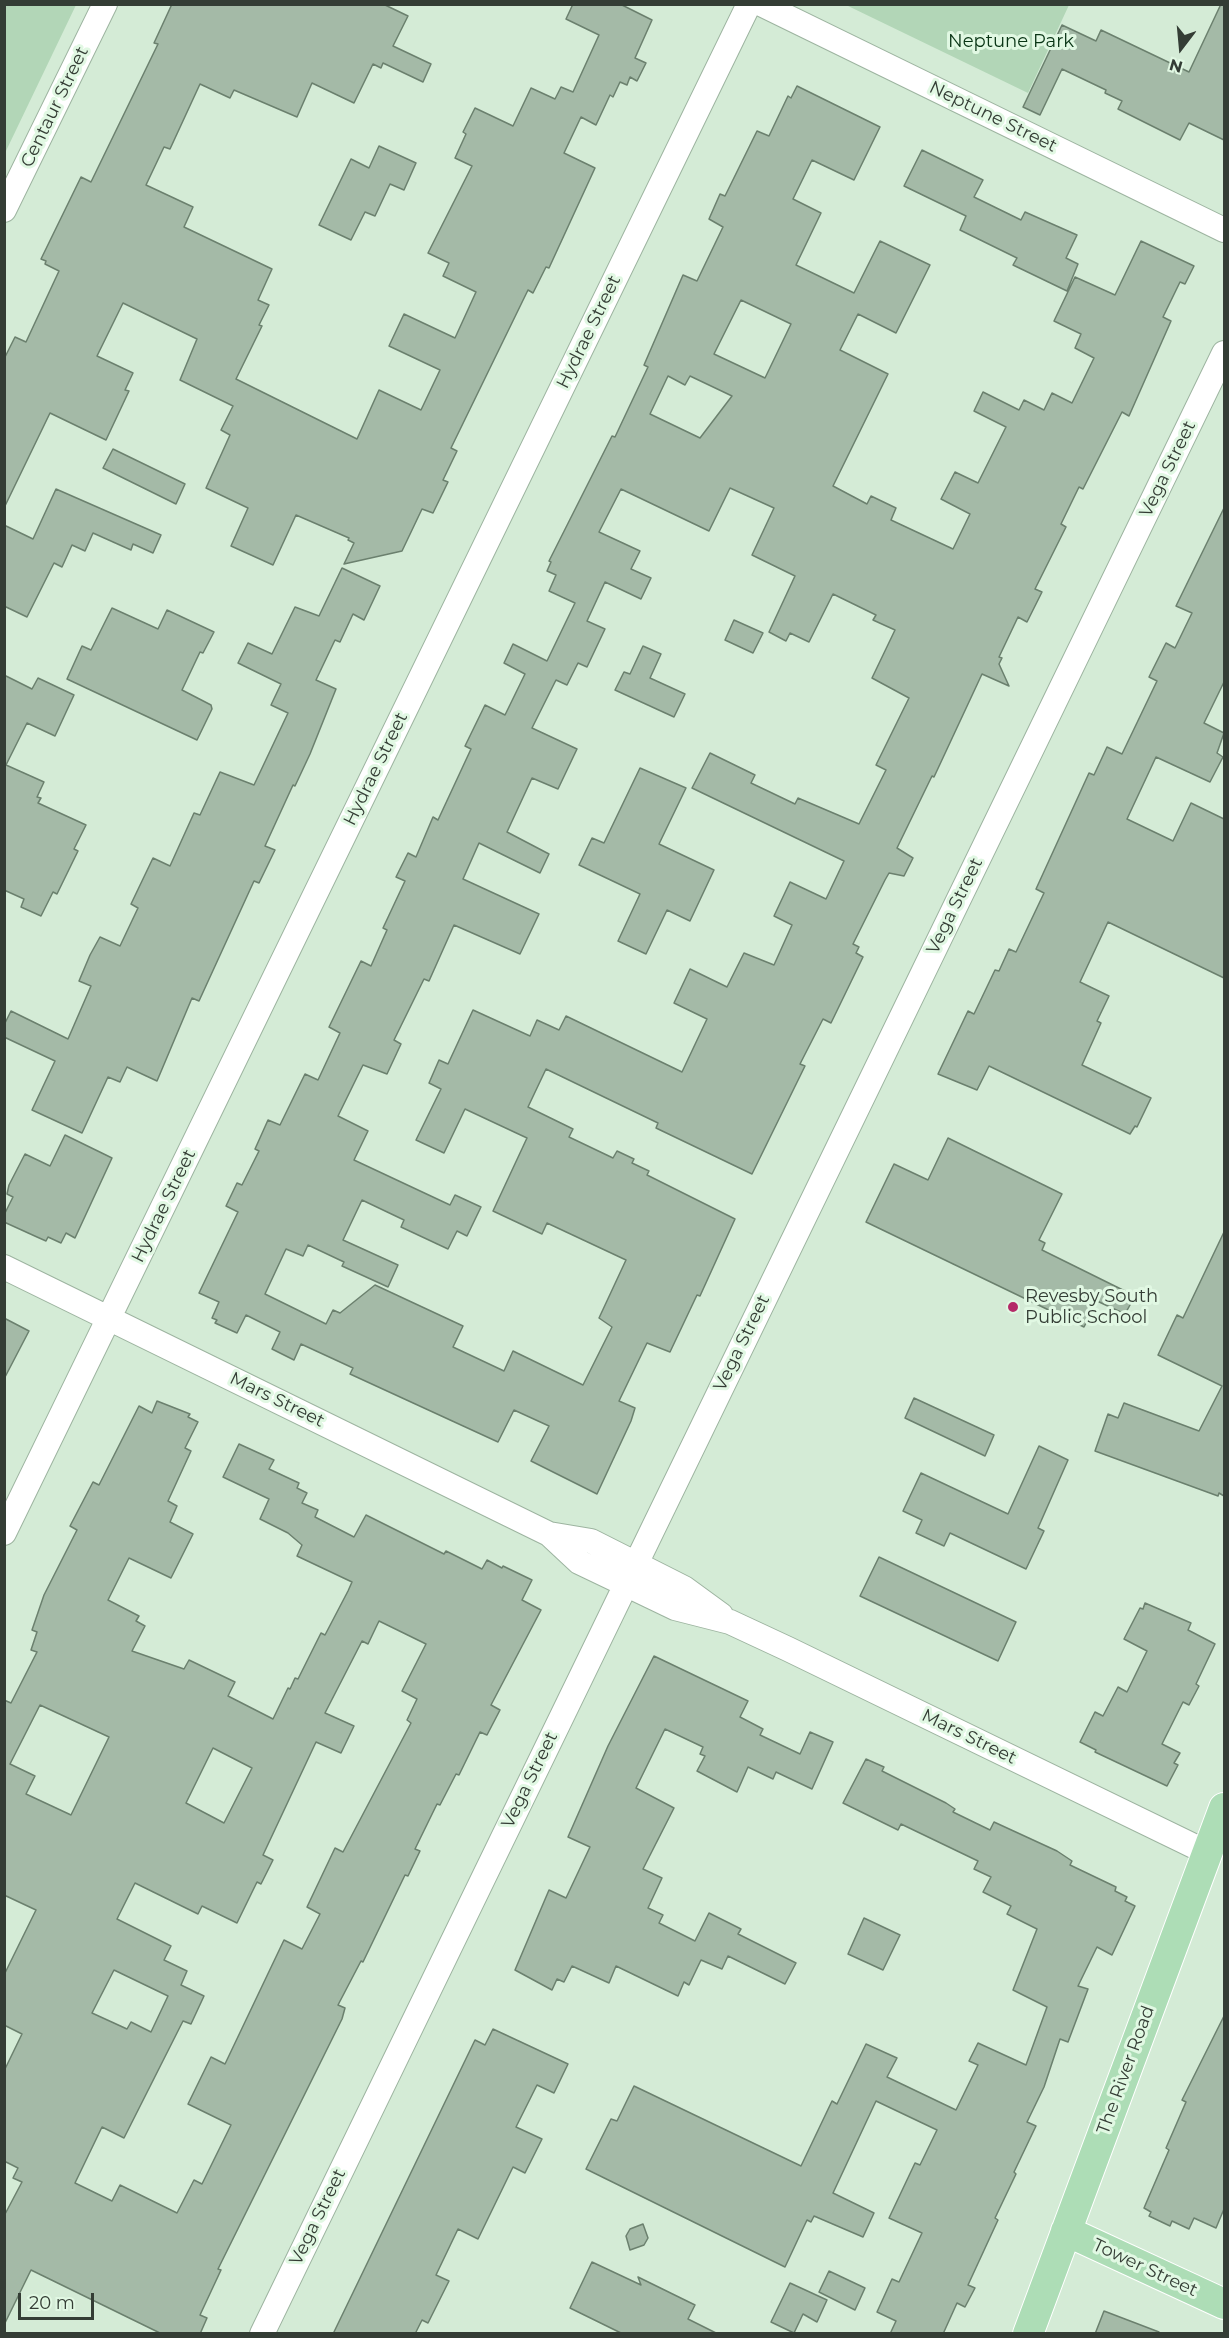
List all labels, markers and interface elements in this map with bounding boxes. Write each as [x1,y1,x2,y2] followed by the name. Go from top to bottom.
[1151,18,1211,78] north arrow
[948,31,1074,53] park label: Neptune Park
[16,43,94,171] street label: Centaur Street
[1167,55,1185,77] text: N
[926,77,1060,157] street label: Neptune Street
[552,272,626,392] street label: Hydrae Street
[1135,417,1201,521] street label: Vega Street
[339,709,413,829] street label: Hydrae Street
[922,854,988,958] street label: Vega Street
[127,1146,201,1266] street label: Hydrae Street
[1025,1286,1158,1328] place label: Revesby South Public School
[709,1291,775,1395] street label: Vega Street
[1006,1300,1020,1314] marker: Revesby South Public School
[226,1368,328,1432] street label: Mars Street
[918,1705,1020,1769] street label: Mars Street
[497,1728,563,1832] street label: Vega Street
[1093,2003,1159,2137] street label: The River Road
[285,2165,351,2269] street label: Vega Street
[1089,2234,1201,2302] street label: Tower Street
[21,2281,98,2319] scale bar
[29,2292,75,2314] text: 20 m

